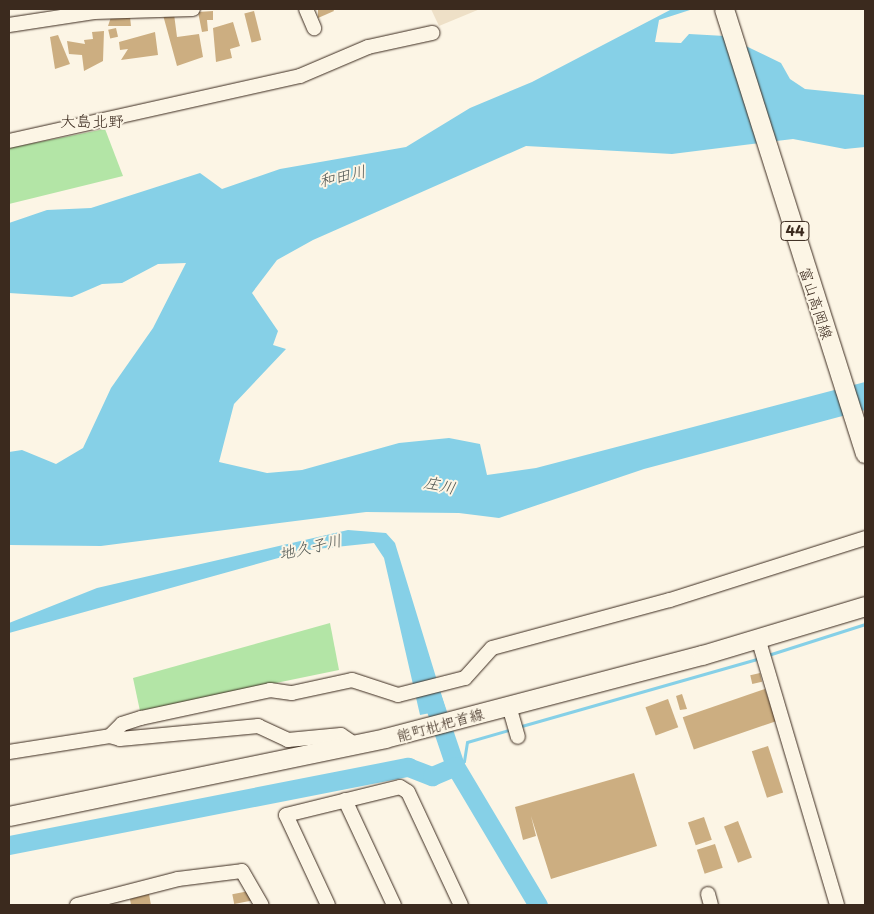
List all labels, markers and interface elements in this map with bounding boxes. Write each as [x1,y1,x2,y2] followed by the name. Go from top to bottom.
[60,110,124,130] district label: 大島北野
[316,160,368,190] water label: 和田川
[780,220,810,242] road number: 44
[797,265,837,341] street label: 富山高岡線
[422,471,458,497] water label: 庄川
[277,529,343,563] water label: 地久子川
[394,704,486,744] street label: 能町枇杷首線

